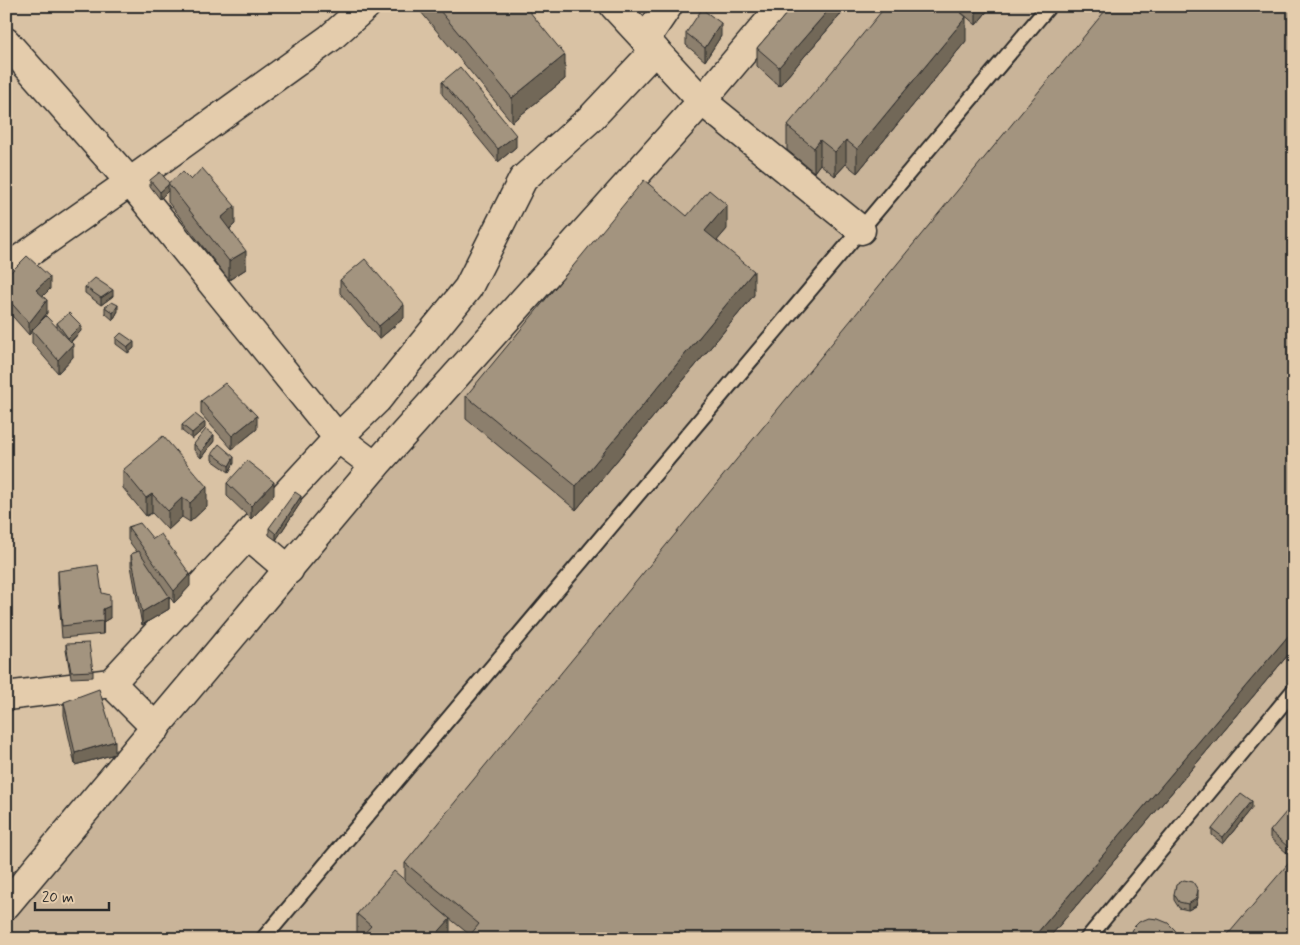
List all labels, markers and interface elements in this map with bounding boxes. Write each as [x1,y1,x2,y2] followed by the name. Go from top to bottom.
[35,880,109,912] scale bar
[42,888,74,908] text: 20 m

